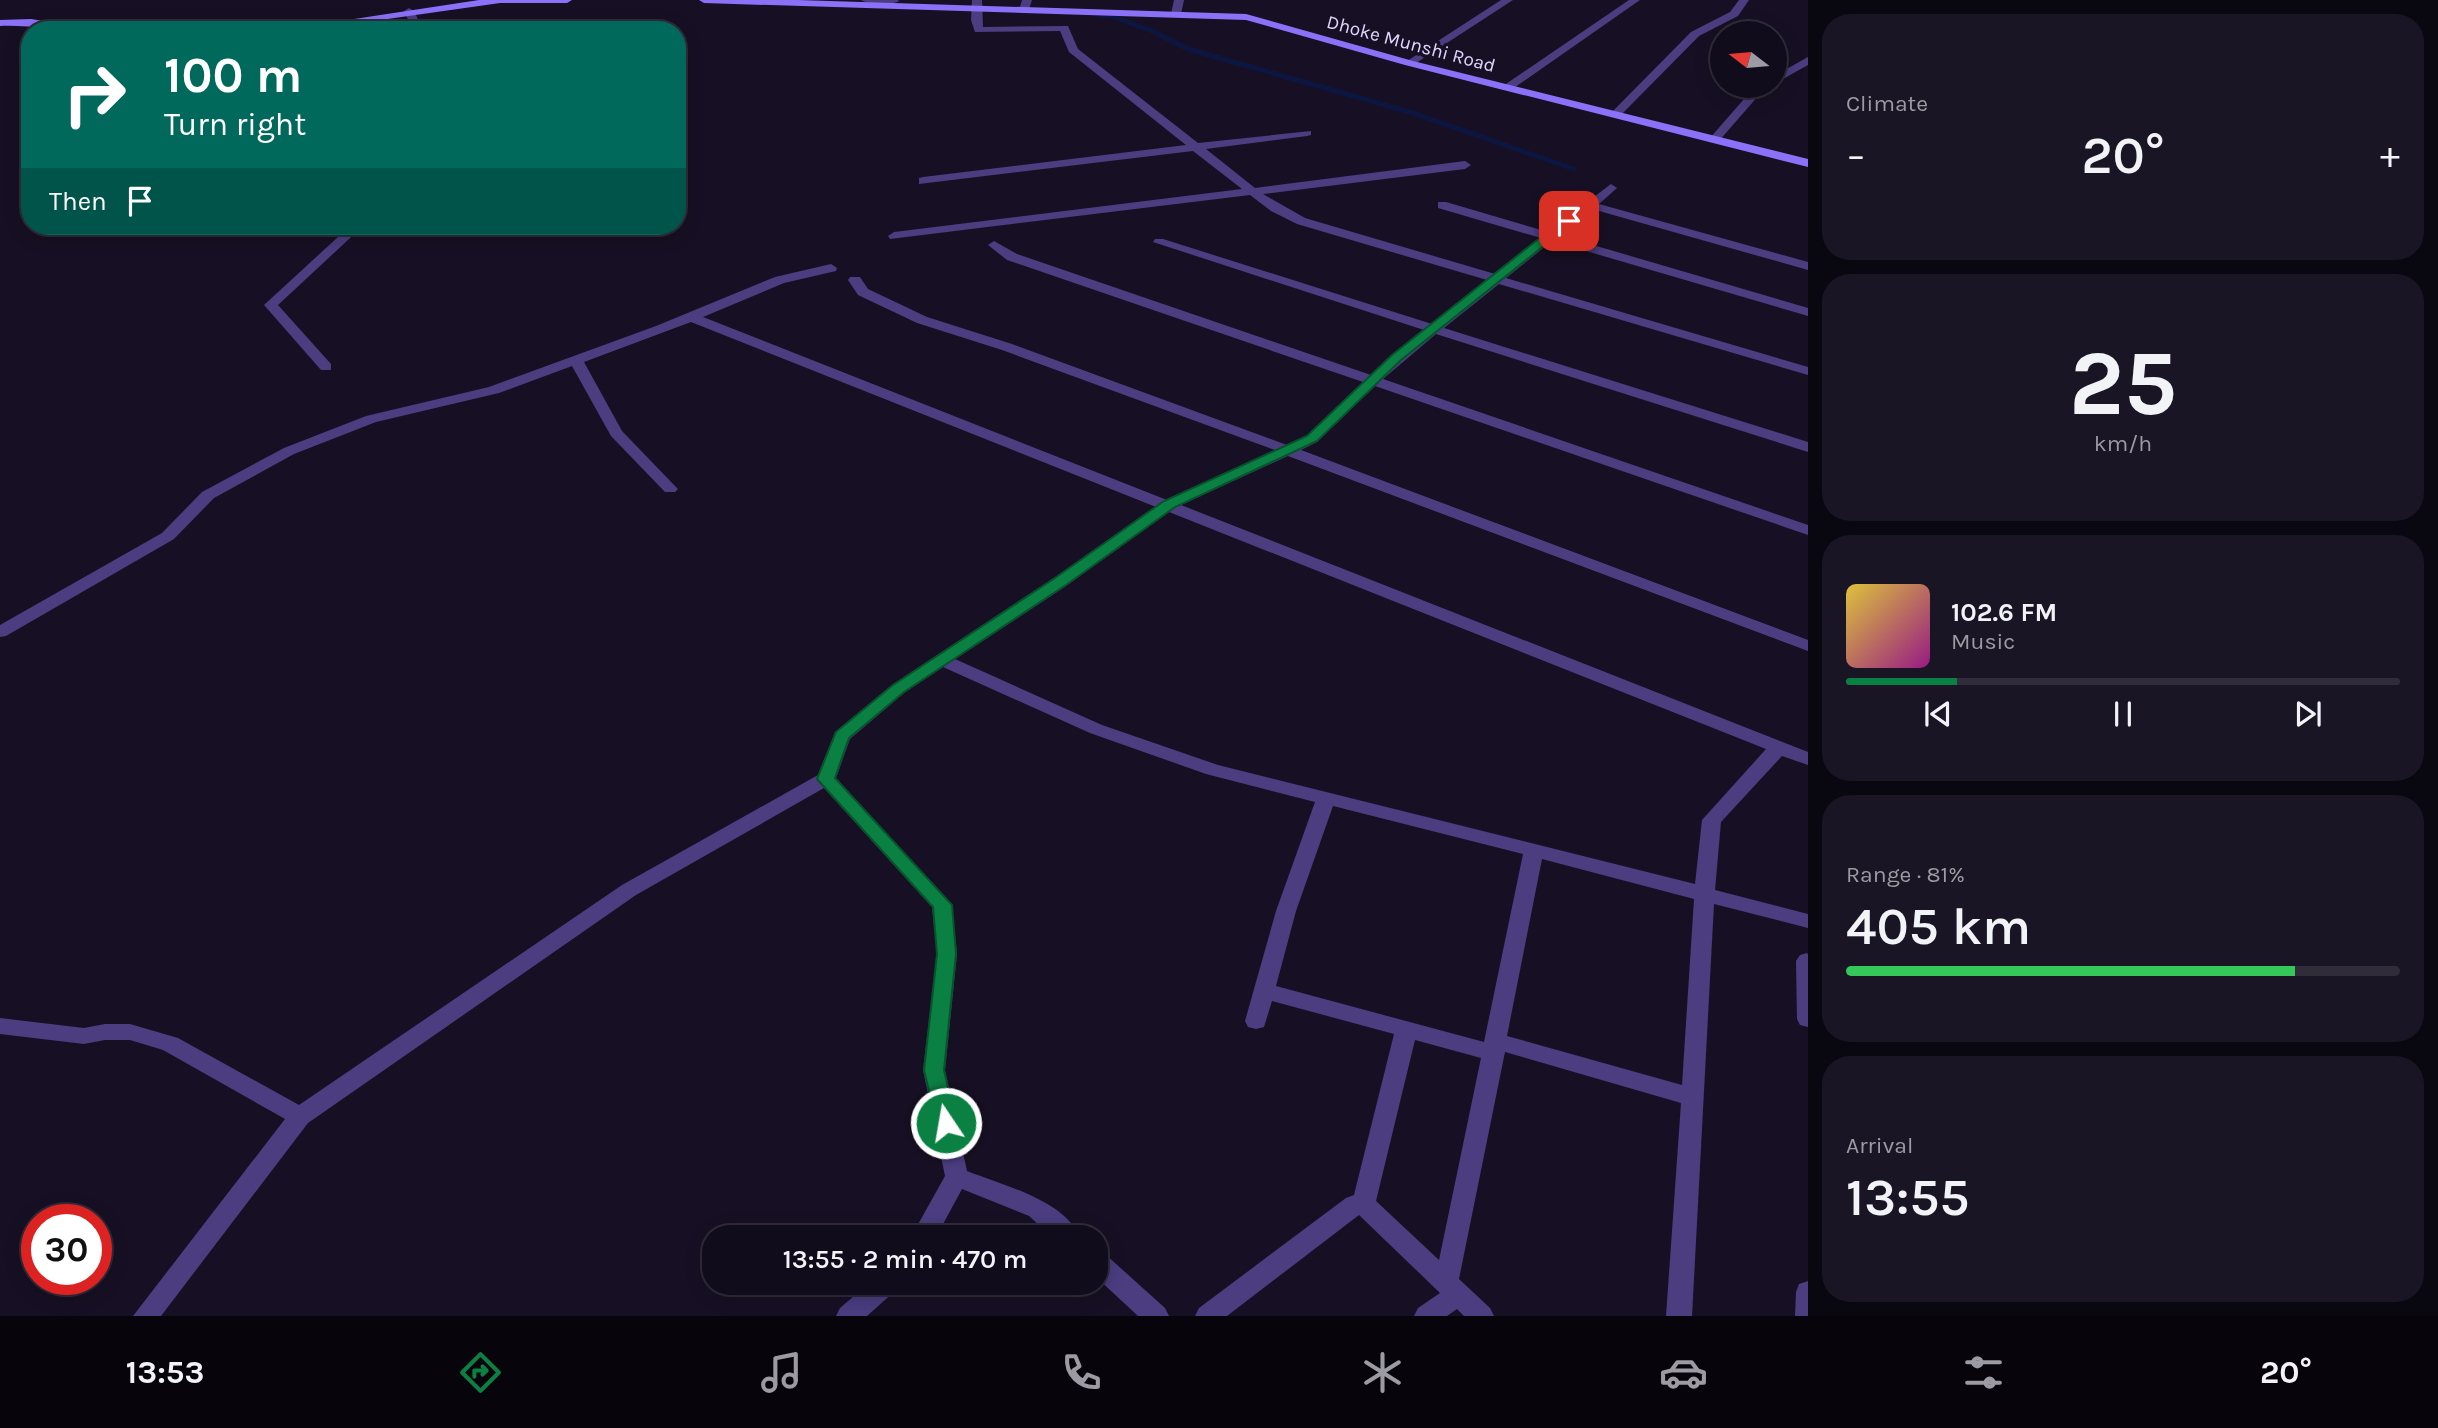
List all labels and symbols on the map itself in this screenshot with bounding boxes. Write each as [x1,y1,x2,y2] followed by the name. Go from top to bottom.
[1324,11,1498,77] street label: Dhoke Munshi Road
[1710,21,1787,98] north arrow
[1539,191,1599,251] pin
[909,1086,983,1160] position arrow
[21,1204,112,1295] speed limit sign: 30

